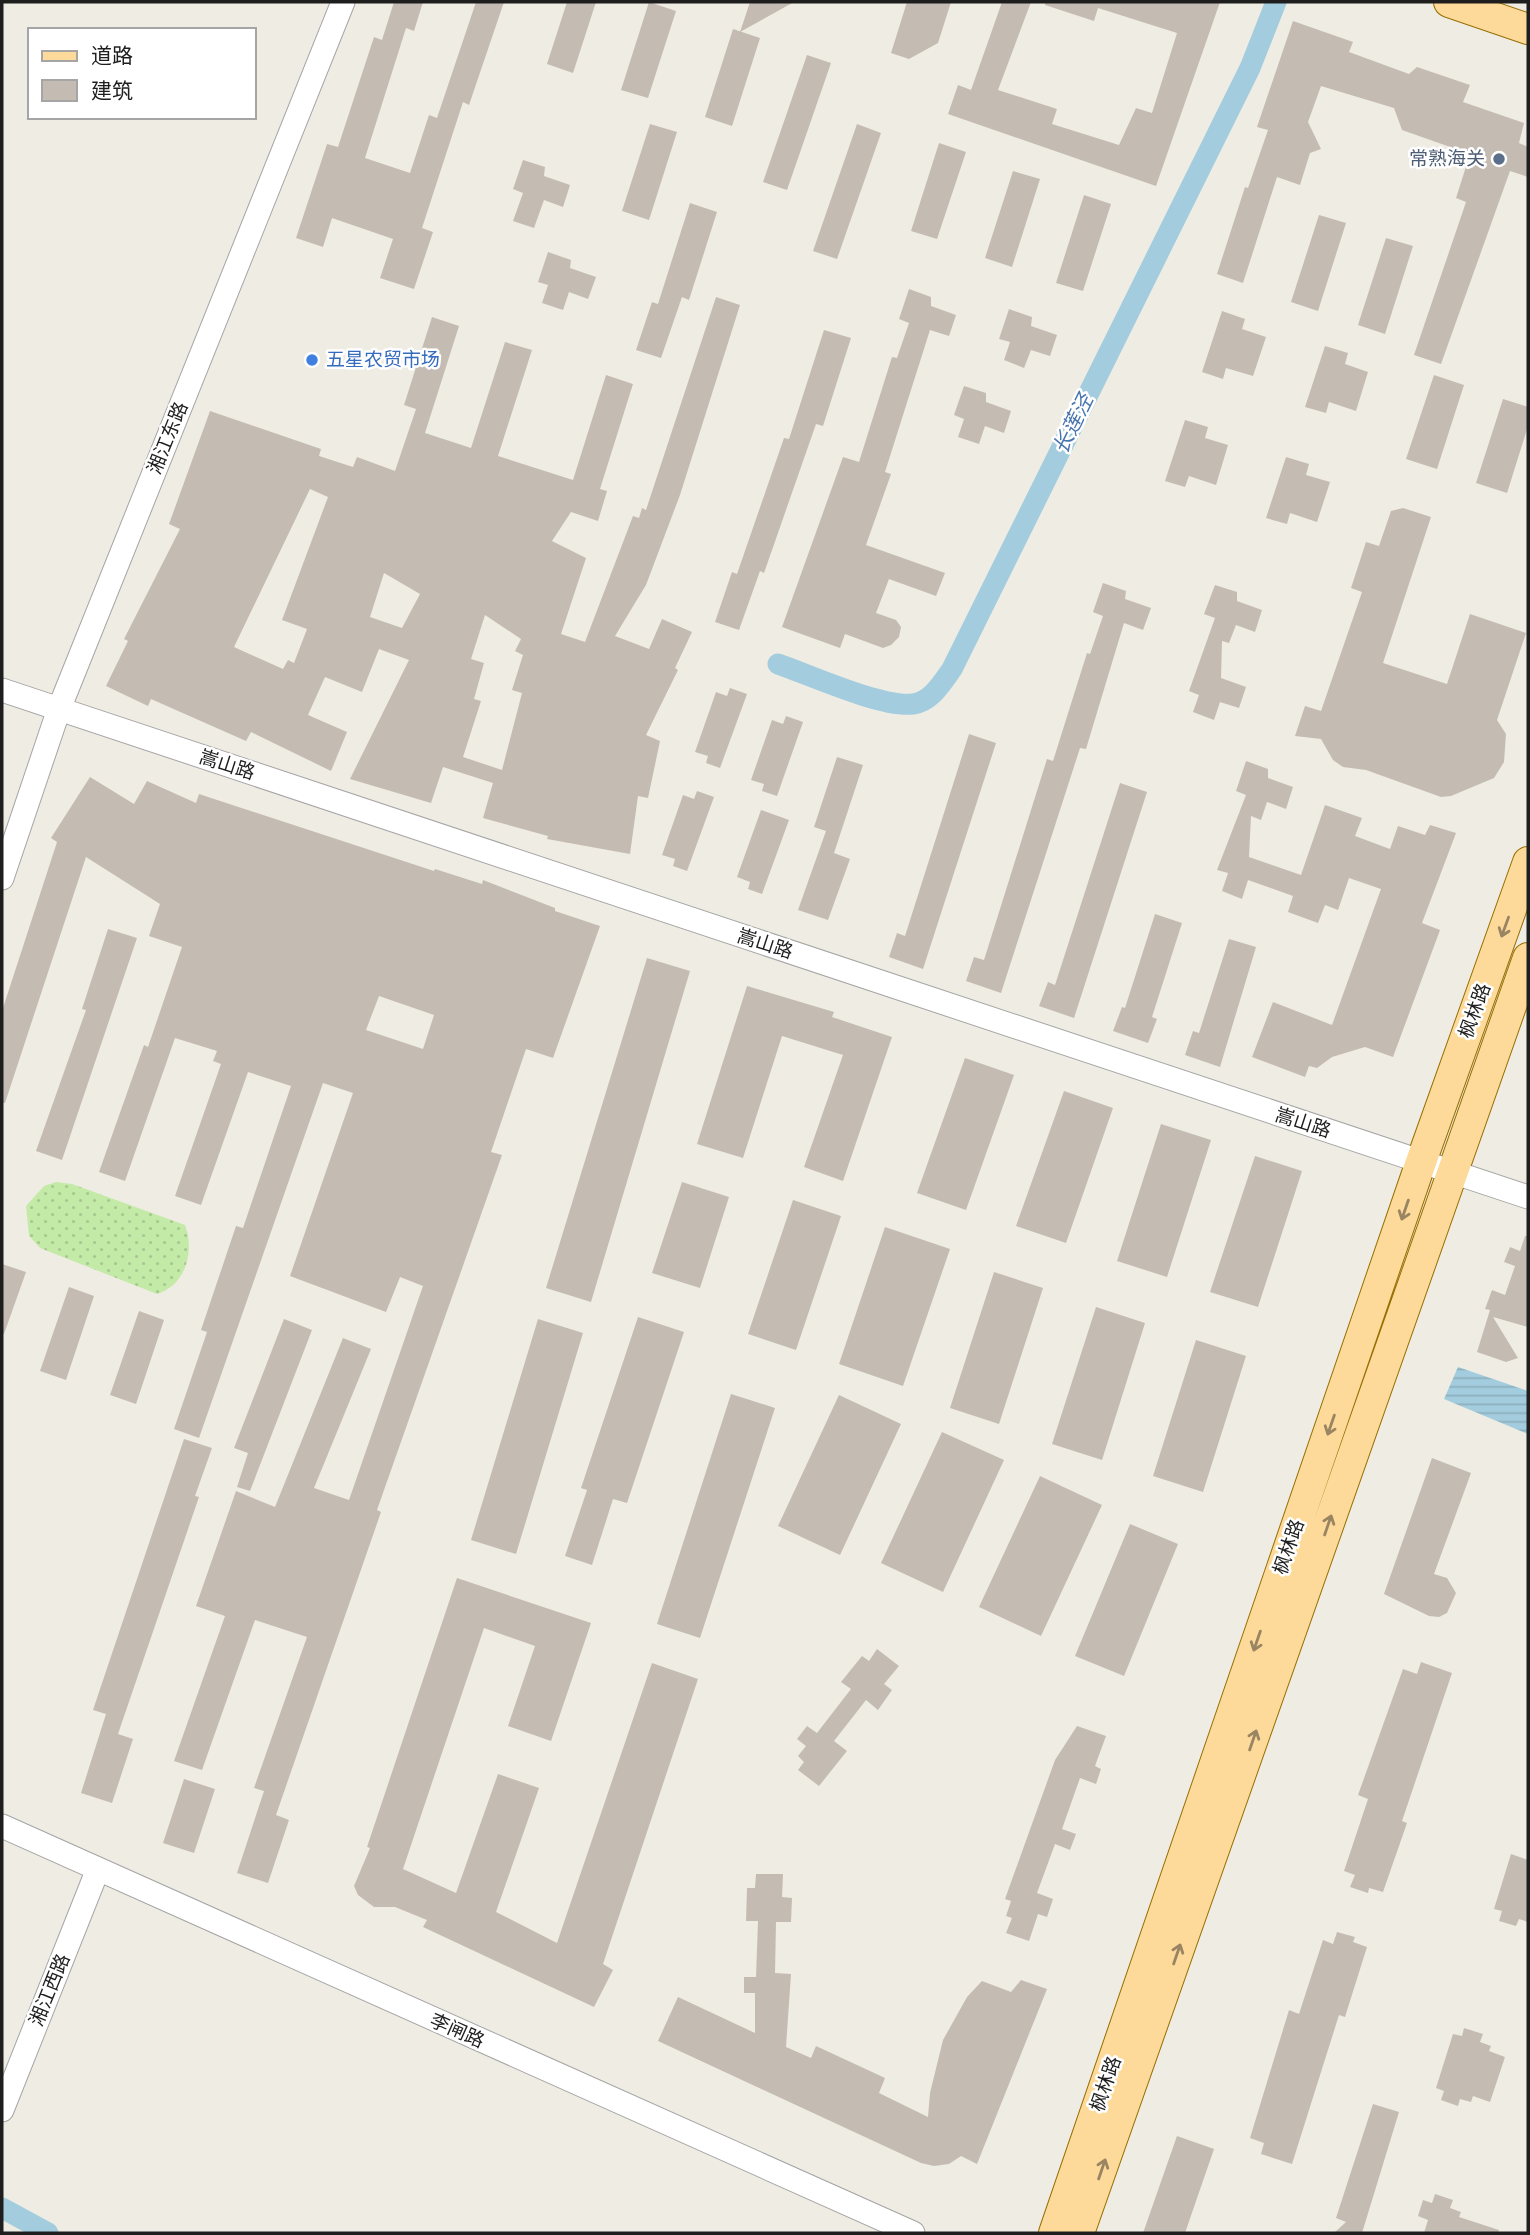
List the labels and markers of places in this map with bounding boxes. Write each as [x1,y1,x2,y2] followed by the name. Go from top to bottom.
[1409,147,1485,171] place label: 常熟海关
[1491,151,1507,167] marker: 常熟海关
[326,348,440,372] place label: 五星农贸市场
[304,352,320,368] marker: 五星农贸市场

